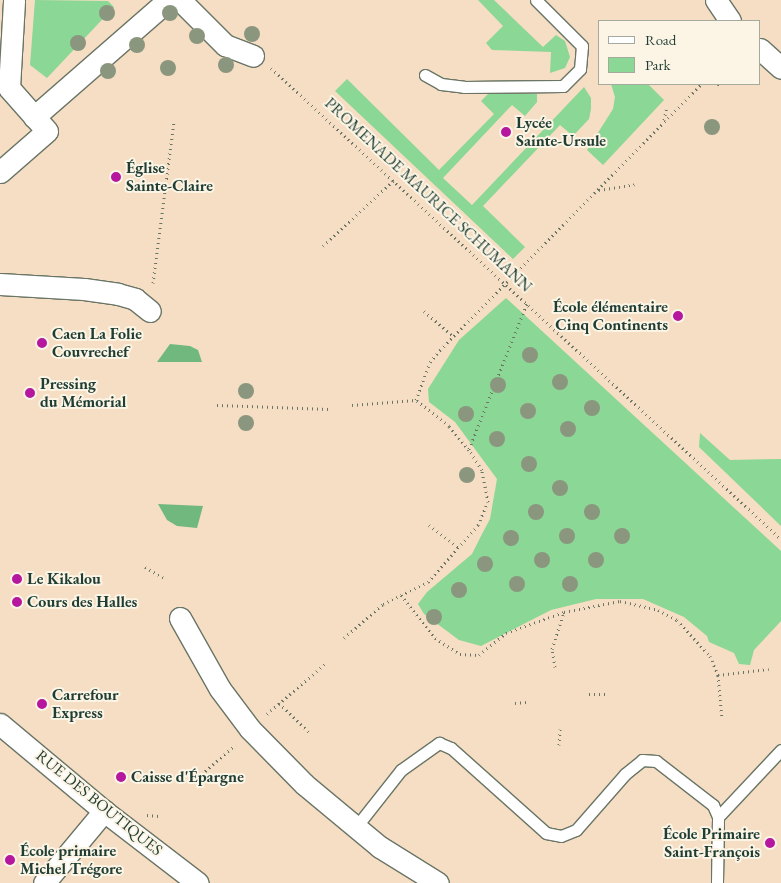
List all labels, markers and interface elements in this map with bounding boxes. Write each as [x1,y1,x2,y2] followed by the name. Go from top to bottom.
[598,20,761,85] legend
[645,30,676,49] text: Road
[645,55,671,74] text: Park
[321,94,535,296] street label: PROMENADE MAURICE SCHUMANN
[516,113,606,151] place label: Lycée Sainte-Ursule
[500,126,512,138] marker: Lycée Sainte-Ursule
[126,158,213,196] place label: Église Sainte-Claire
[110,171,122,183] marker: Église Sainte-Claire
[553,297,668,335] place label: École élémentaire Cinq Continents
[672,310,684,322] marker: École élémentaire Cinq Continents
[52,324,142,362] place label: Caen La Folie Couvrechef
[36,337,48,349] marker: Caen La Folie Couvrechef
[40,374,126,412] place label: Pressing du Mémorial
[24,387,36,399] marker: Pressing du Mémorial
[27,569,101,589] place label: Le Kikalou
[11,573,23,585] marker: Le Kikalou
[27,592,137,612] place label: Cours des Halles
[11,596,23,608] marker: Cours des Halles
[52,685,119,723] place label: Carrefour Express
[36,698,48,710] marker: Carrefour Express
[32,746,166,860] street label: RUE DES BOUTIQUES
[131,767,244,787] place label: Caisse d'Épargne
[115,771,127,783] marker: Caisse d'Épargne
[663,824,760,862] place label: École Primaire Saint-François
[764,837,776,849] marker: École Primaire Saint-François
[20,841,122,879] place label: École primaire Michel Trégore
[4,854,16,866] marker: École primaire Michel Trégore

